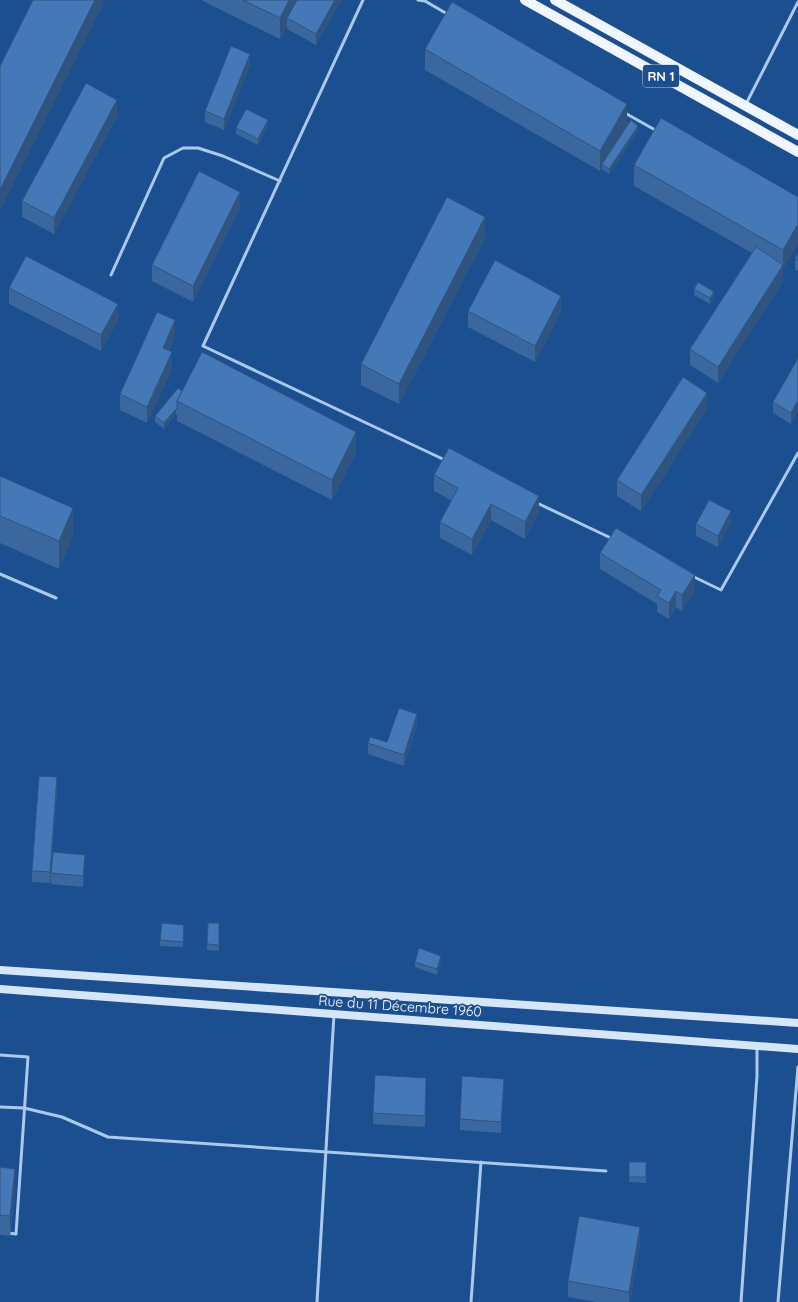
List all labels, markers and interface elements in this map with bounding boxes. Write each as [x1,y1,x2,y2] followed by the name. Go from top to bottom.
[643,65,679,87] road number: RN 1
[318,991,482,1021] street label: Rue du 11 Décembre 1960

